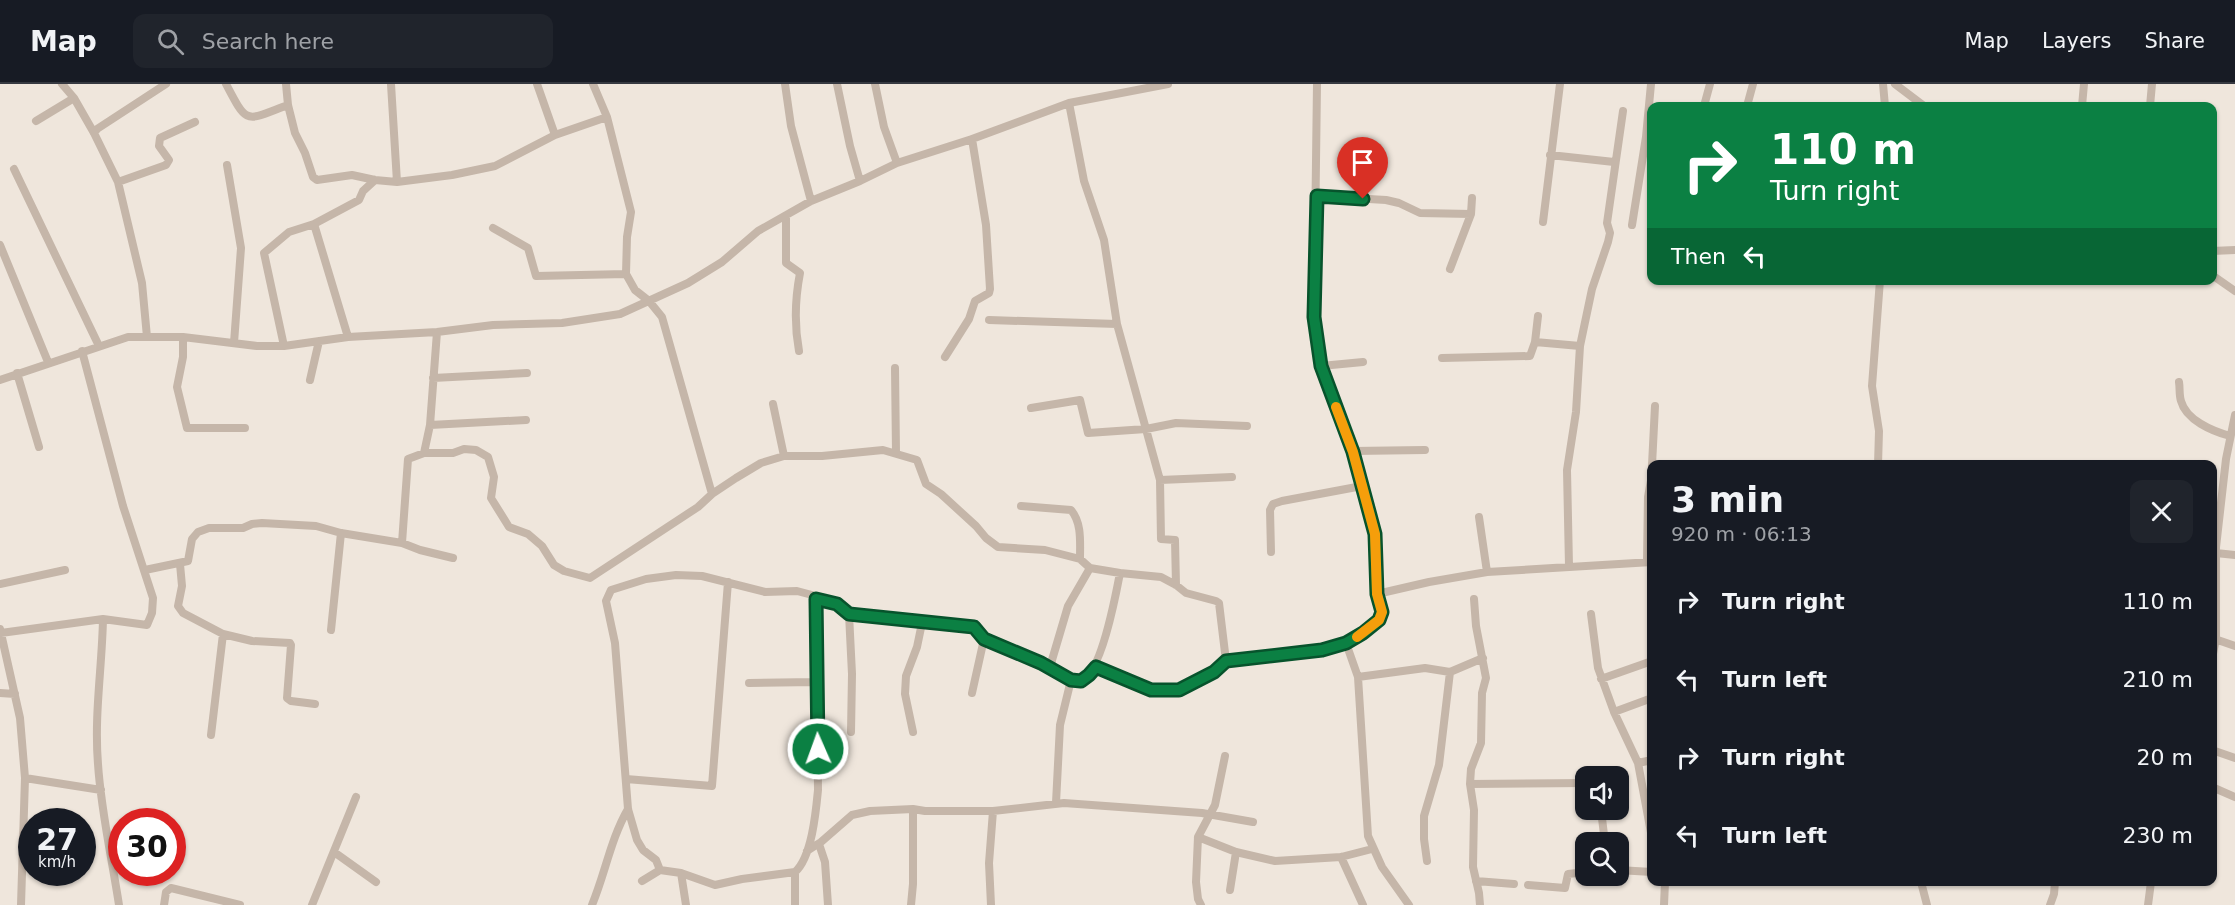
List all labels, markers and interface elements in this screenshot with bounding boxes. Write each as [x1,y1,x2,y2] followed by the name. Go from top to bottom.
[133,14,553,68] search box
[30,25,97,58] text: Map
[154,25,187,58] icon: search
[202,29,334,54] text: Search here
[1965,29,2009,53] text: Map
[2042,29,2111,53] text: Layers
[2144,29,2205,53] text: Share
[1770,125,1916,174] text: 110 m
[1671,126,1749,204] icon: right
[1337,137,1388,199] pin
[1346,146,1379,179] icon: arrive
[1770,175,1899,206] text: Turn right
[1738,240,1771,273] icon: left
[1671,244,1726,269] text: Then
[1671,479,1784,520] text: 3 min
[2130,480,2193,543] button: close
[1671,522,1812,546] text: 920 m · 06:13
[1671,585,1704,618] icon: right
[1722,589,1845,614] text: Turn right
[2123,589,2193,614] text: 110 m
[1671,663,1704,696] icon: left
[1722,667,1827,692] text: Turn left
[2123,667,2193,692] text: 210 m
[786,717,850,781] position arrow
[1671,741,1704,774] icon: right
[1722,745,1845,770] text: Turn right
[2137,745,2193,770] text: 20 m
[1575,766,1629,886] map controls
[1575,766,1629,820] button: sound
[108,808,186,886] speed limit sign: 30
[1671,819,1704,852] icon: left
[36,822,78,857] text: 27
[1722,823,1827,848] text: Turn left
[2123,823,2193,848] text: 230 m
[1575,832,1629,886] button: search
[38,853,76,871] text: km/h

